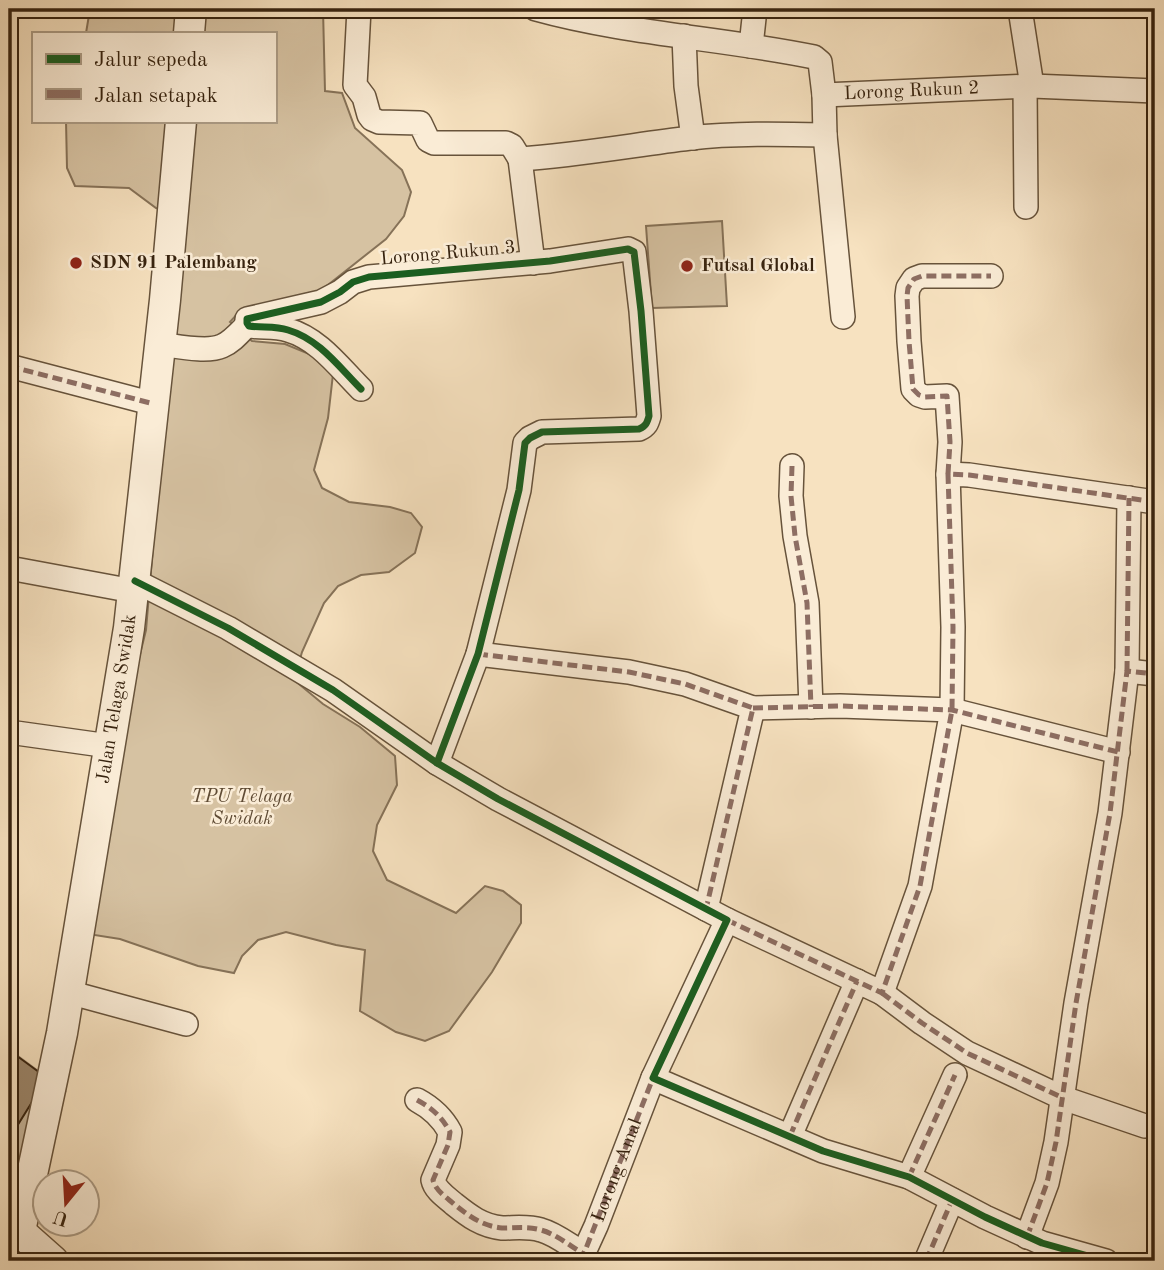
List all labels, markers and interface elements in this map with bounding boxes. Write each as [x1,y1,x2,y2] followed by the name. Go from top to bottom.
[32,32,276,122] legend
[94,50,208,71] text: Jalur sepeda
[843,79,980,104] street label: Lorong Rukun 2
[94,86,218,107] text: Jalan setapak
[380,239,516,269] street label: Lorong Rukun 3
[90,254,257,273] place label: SDN 91 Palembang
[68,255,84,271] marker: SDN 91 Palembang
[701,257,815,276] place label: Futsal Global
[679,258,695,274] marker: Futsal Global
[94,613,140,785] street label: Jalan Telaga Swidak
[191,788,293,829] park label: TPU Telaga Swidak
[589,1116,646,1225] street label: Lorong Amal
[32,1168,102,1238] north arrow
[51,1205,72,1228] text: U

